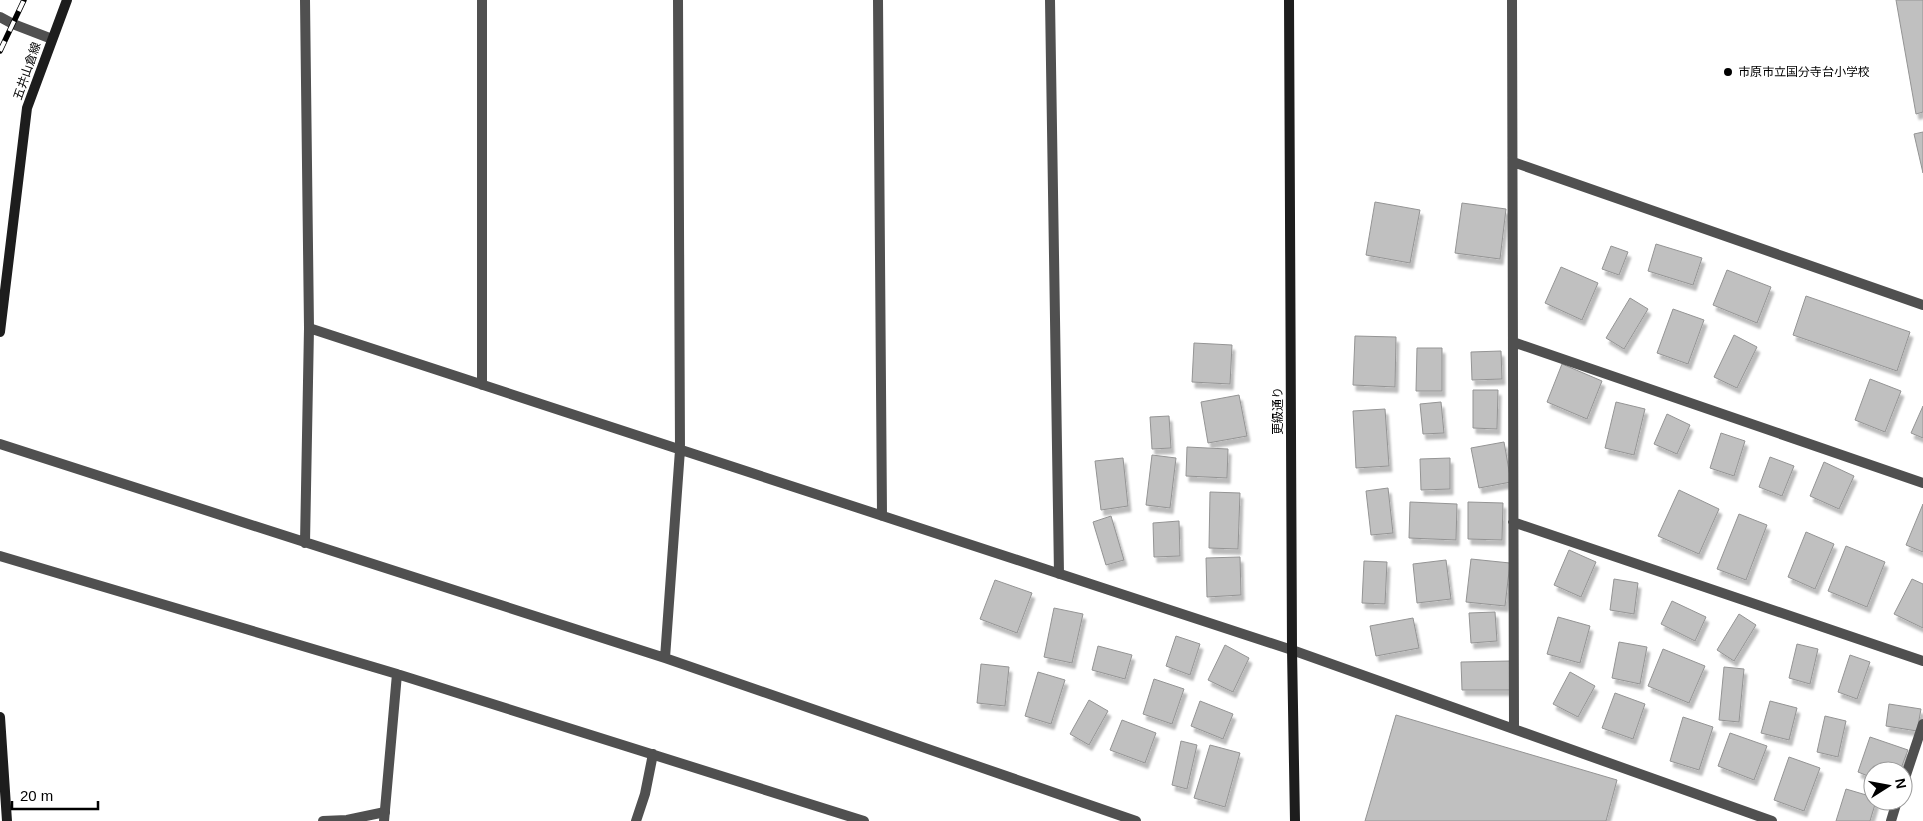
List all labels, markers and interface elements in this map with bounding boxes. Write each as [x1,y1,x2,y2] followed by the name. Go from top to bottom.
[11,40,43,102] street label: 五井山倉線
[1738,65,1870,79] place label: 市原市立国分寺台小学校
[1722,66,1734,78] marker: 市原市立国分寺台小学校
[1271,387,1285,435] street label: 更級通り
[1863,761,1913,811] north arrow
[1892,777,1910,790] text: N
[12,778,99,810] scale bar
[20,787,53,804] text: 20 m

